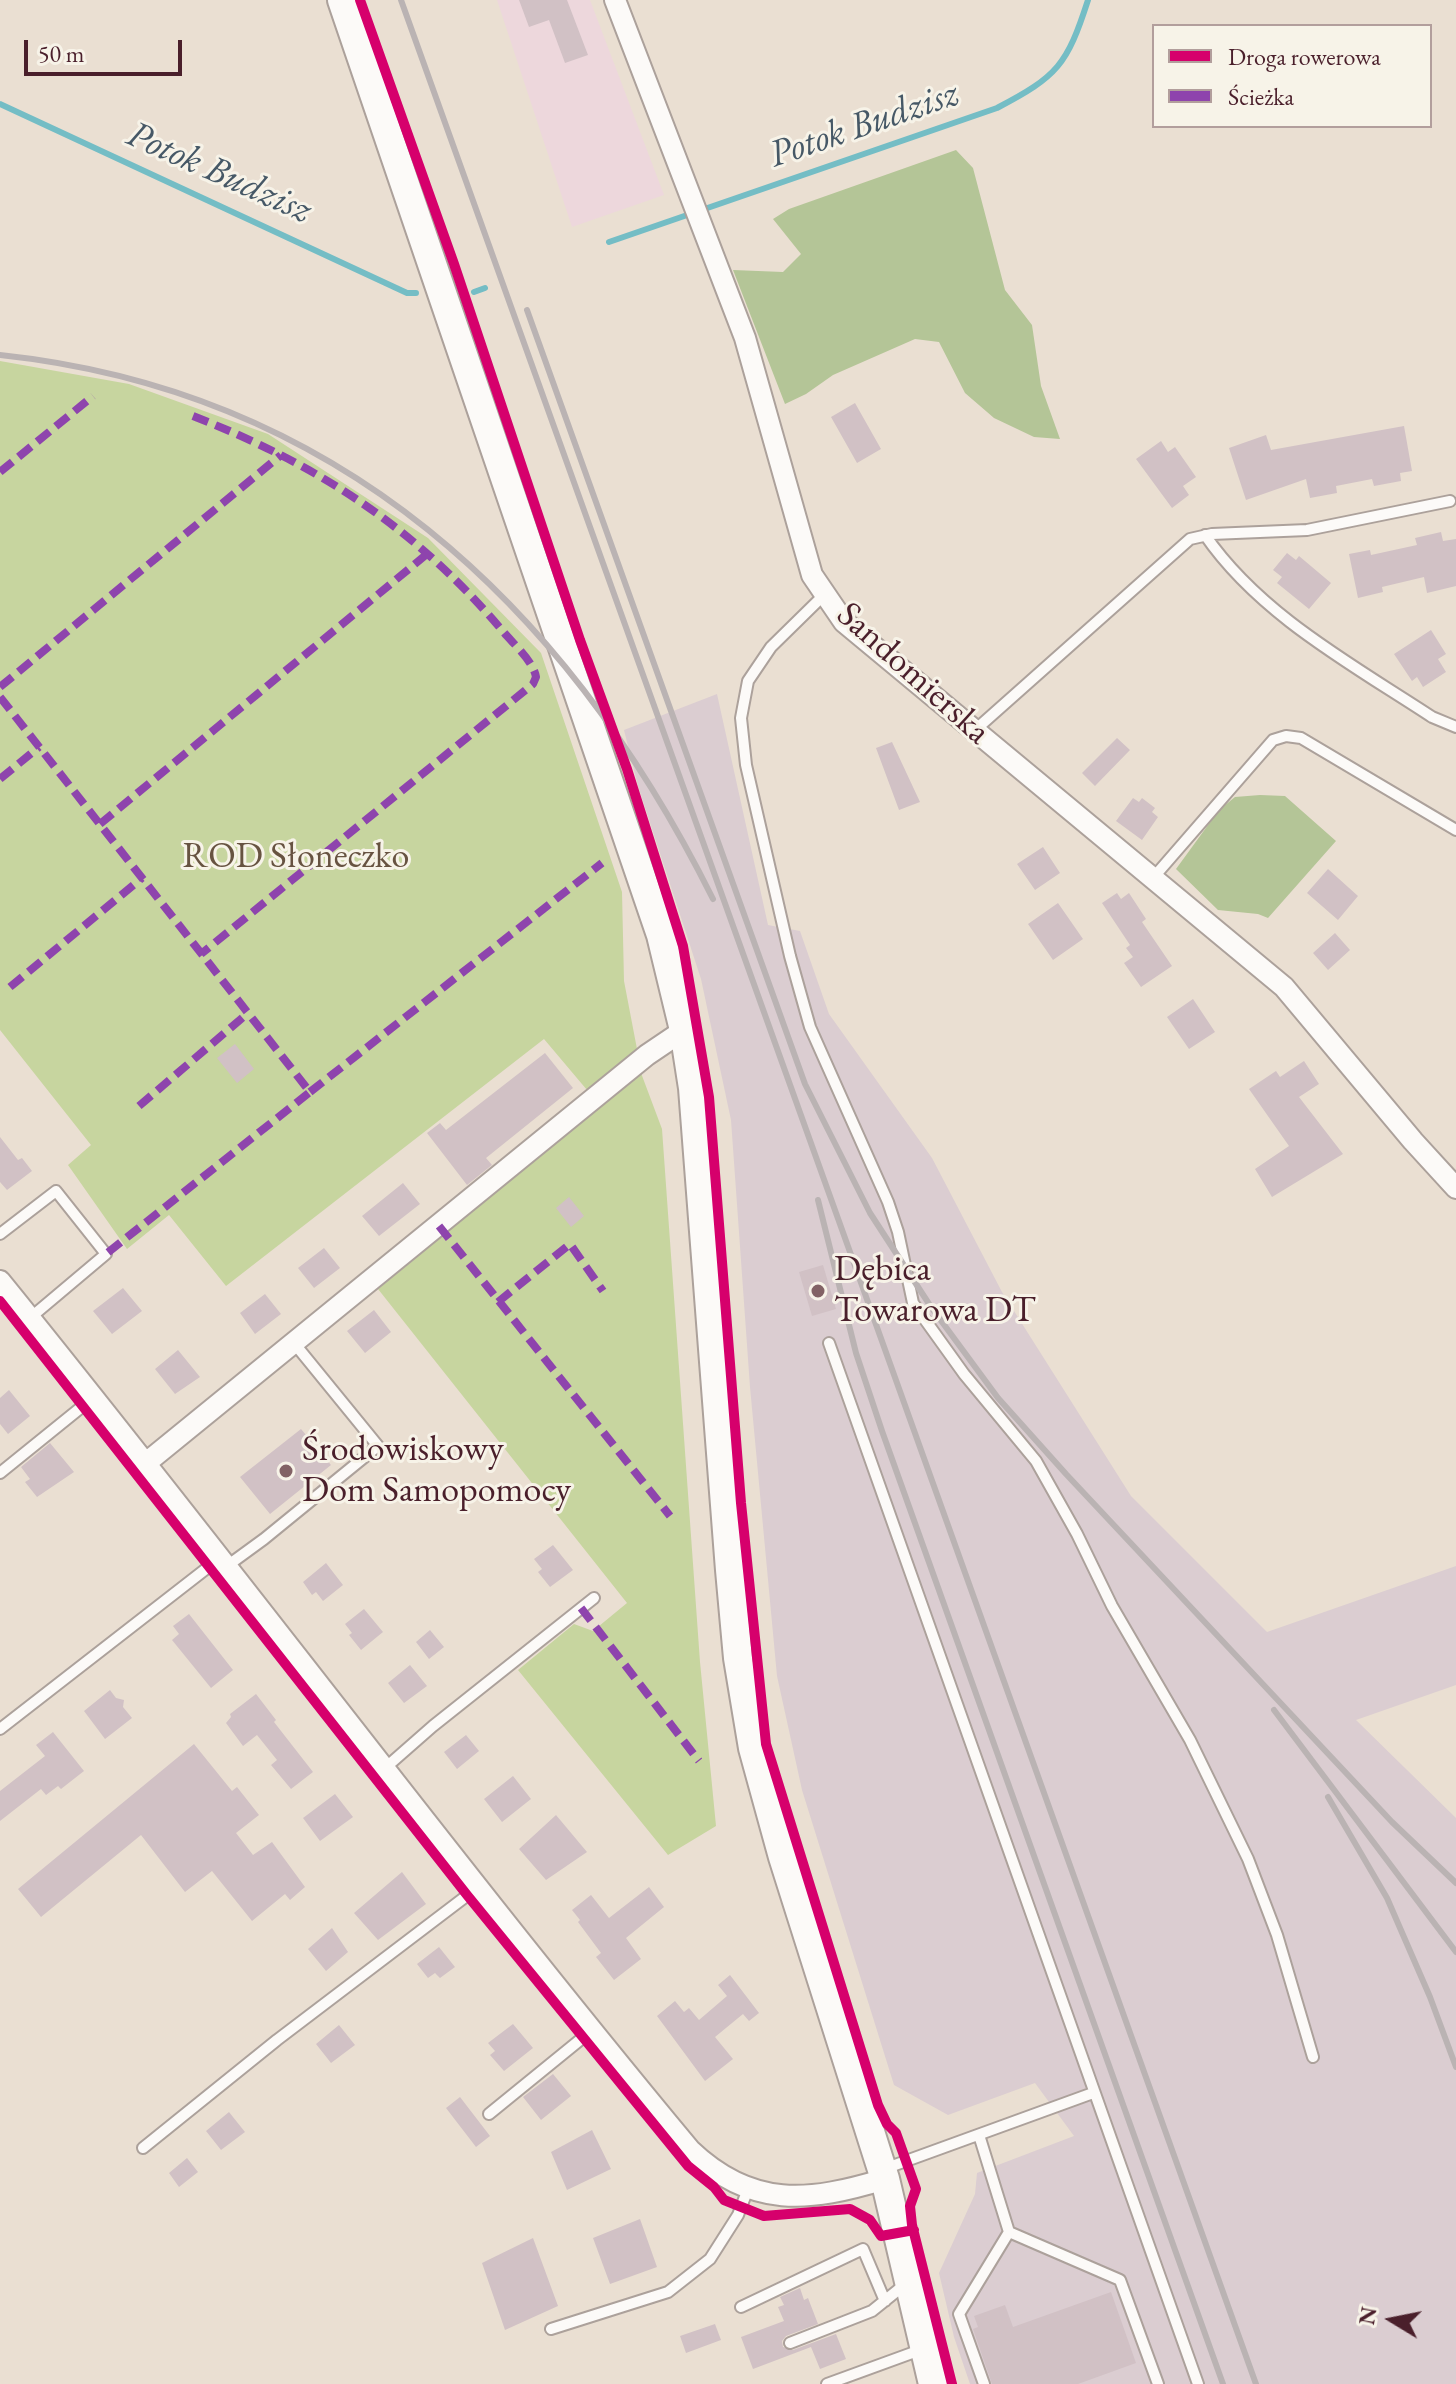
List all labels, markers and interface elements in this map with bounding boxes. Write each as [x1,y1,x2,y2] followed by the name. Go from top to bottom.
[28,24,186,74] scale bar
[1152,24,1432,128] legend
[38,38,85,69] text: 50 m
[1228,41,1381,72] text: Droga rowerowa
[763,71,965,179] water label: Potok Budzisz
[1228,81,1294,112] text: Ścieżka
[119,112,319,234] water label: Potok Budzisz
[827,594,999,754] street label: Sandomierska
[183,835,409,879] park label: ROD Słoneczko
[834,1248,1036,1333] place label: Dębica Towarowa DT
[809,1282,827,1300] marker: Dębica Towarowa DT
[302,1428,571,1513] place label: Środowiskowy Dom Samopomocy
[277,1462,295,1480] marker: Środowiskowy Dom Samopomocy
[1352,2280,1432,2360] north arrow
[1352,2304,1384,2327] text: N

